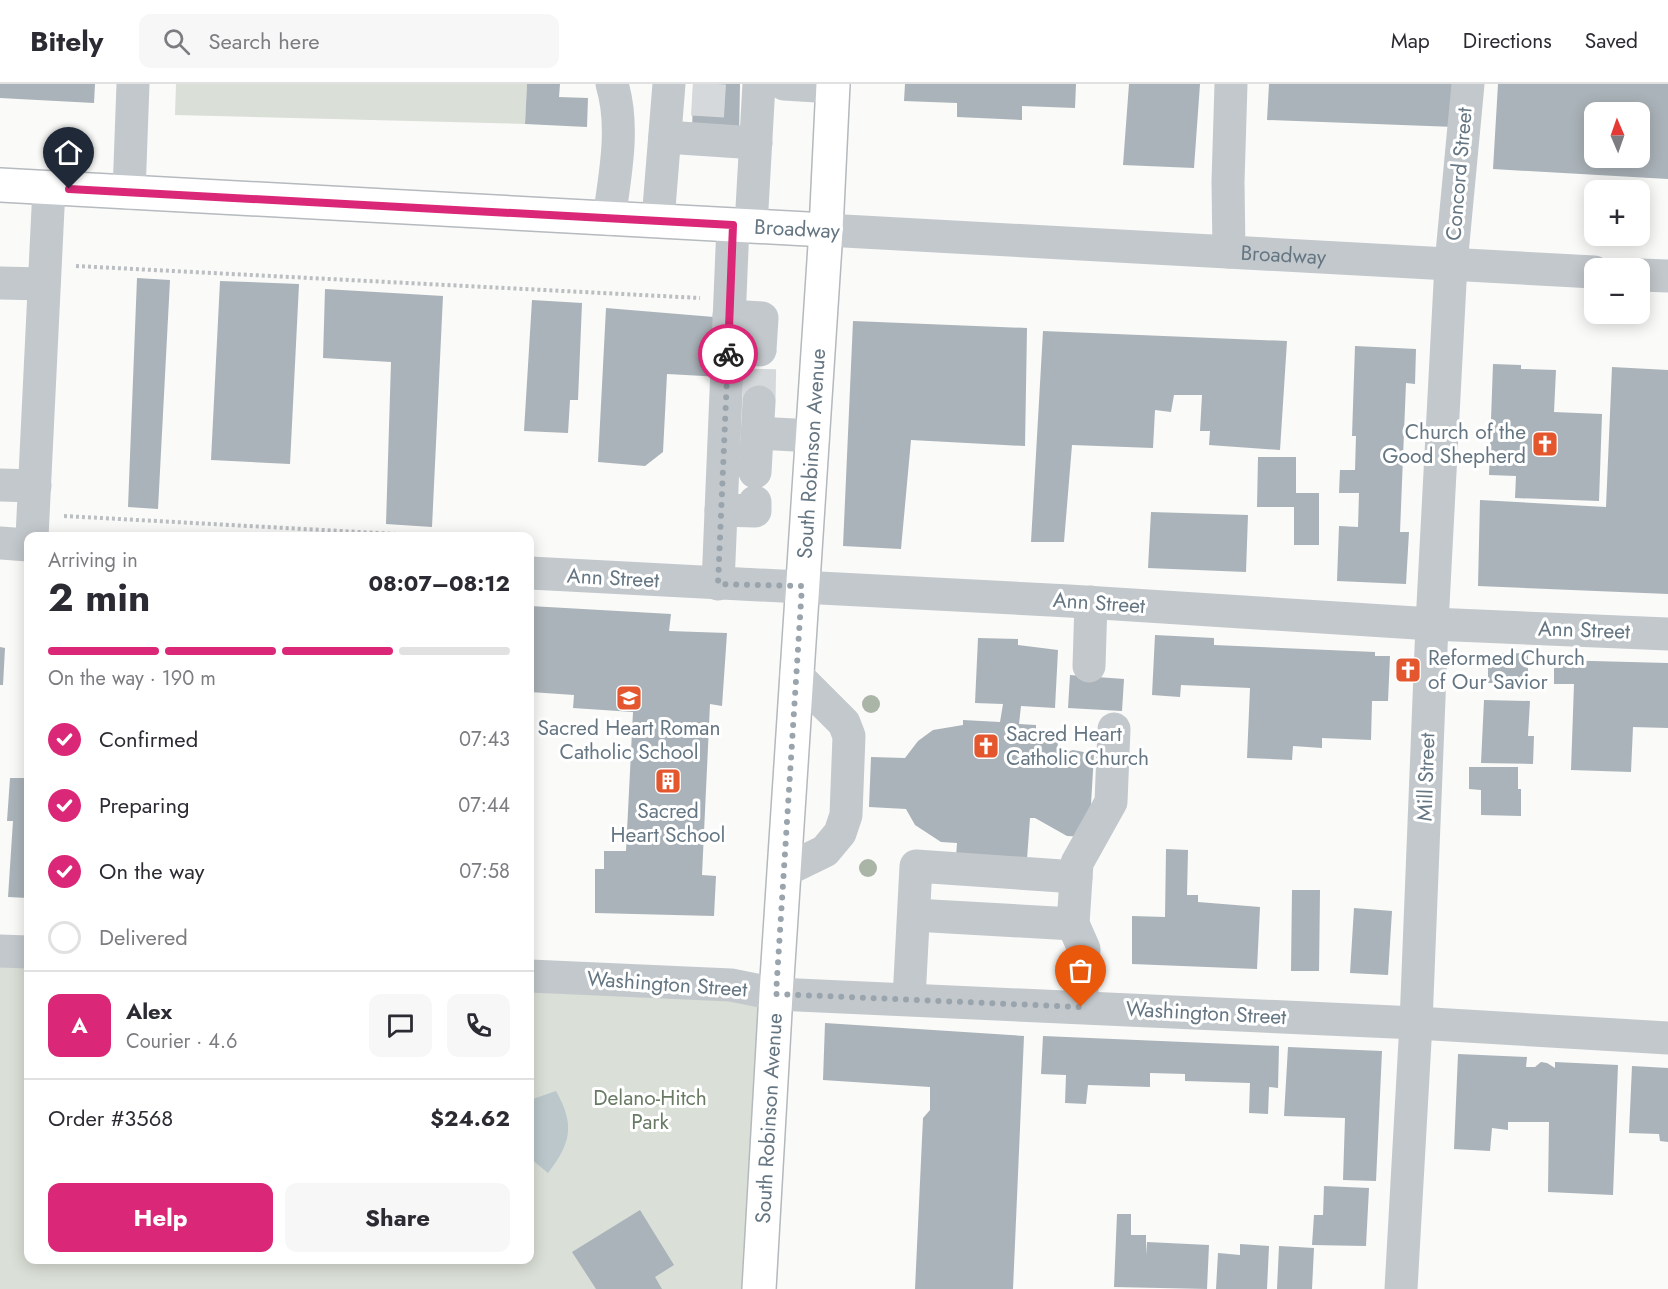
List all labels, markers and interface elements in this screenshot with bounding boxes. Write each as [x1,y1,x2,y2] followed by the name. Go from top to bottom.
[139,14,559,68] search box
[30,21,103,62] text: Bitely
[160,25,193,58] icon: search
[208,25,320,57] text: Search here
[1391,26,1430,56] text: Map
[1463,26,1552,56] text: Directions
[1585,26,1638,56] text: Saved
[1584,102,1650,168] north arrow
[1584,102,1650,324] map controls
[1438,106,1480,242] street label: Concord Street
[43,127,94,189] pin
[52,136,85,169] icon: home
[1584,180,1650,246] button: +
[753,212,841,246] street label: Broadway
[1240,238,1328,272] street label: Broadway
[1584,258,1650,324] button: −
[698,324,758,384] courier
[712,338,745,371] icon: bike
[790,347,833,560] street label: South Robinson Avenue
[1382,417,1526,471] place label: Church of the Good Shepherd
[1530,429,1560,459] church icon: Church of the Good Shepherd
[48,546,138,575] text: Arriving in
[566,561,660,595] street label: Ann Street
[368,567,510,599] text: 08:07–08:12
[48,569,150,626] text: 2 min
[1052,585,1146,621] street label: Ann Street
[1537,613,1631,647] street label: Ann Street
[1428,643,1585,697] place label: Reformed Church of Our Savior
[1393,655,1423,685] church icon: Reformed Church of Our Savior
[48,664,216,693] text: On the way · 190 m
[614,683,644,713] school or university icon: Sacred Heart Roman Catholic School
[538,713,720,767] place label: Sacred Heart Roman Catholic School
[1006,719,1149,773] place label: Sacred Heart Catholic Church
[48,723,81,756] icon: check
[99,723,198,755] text: Confirmed
[459,725,510,754] text: 07:43
[971,731,1001,761] church icon: Sacred Heart Catholic Church
[1409,732,1443,822] street label: Mill Street
[653,766,683,796] building icon: Sacred Heart School
[48,789,81,822] icon: check
[99,789,190,821] text: Preparing
[458,791,510,820] text: 07:44
[611,796,725,850] place label: Sacred Heart School
[48,855,81,888] icon: check
[99,855,204,887] text: On the way
[459,857,510,886] text: 07:58
[99,921,188,953] text: Delivered
[1055,945,1106,1007] pin
[1064,954,1097,987] icon: bag
[586,963,748,1005] street label: Washington Street
[369,994,432,1057] button: chat
[447,994,510,1057] button: phone
[1125,994,1287,1032] street label: Washington Street
[126,995,172,1027] text: Alex
[71,1009,88,1041] text: A
[748,1012,790,1224] street label: South Robinson Avenue
[126,1027,238,1056] text: Courier · 4.6
[593,1083,707,1137] park label: Delano-Hitch Park
[48,1102,173,1134] text: Order #3568
[430,1102,510,1134] text: $24.62
[48,1183,273,1252] button: Help
[285,1183,510,1252] button: Share

